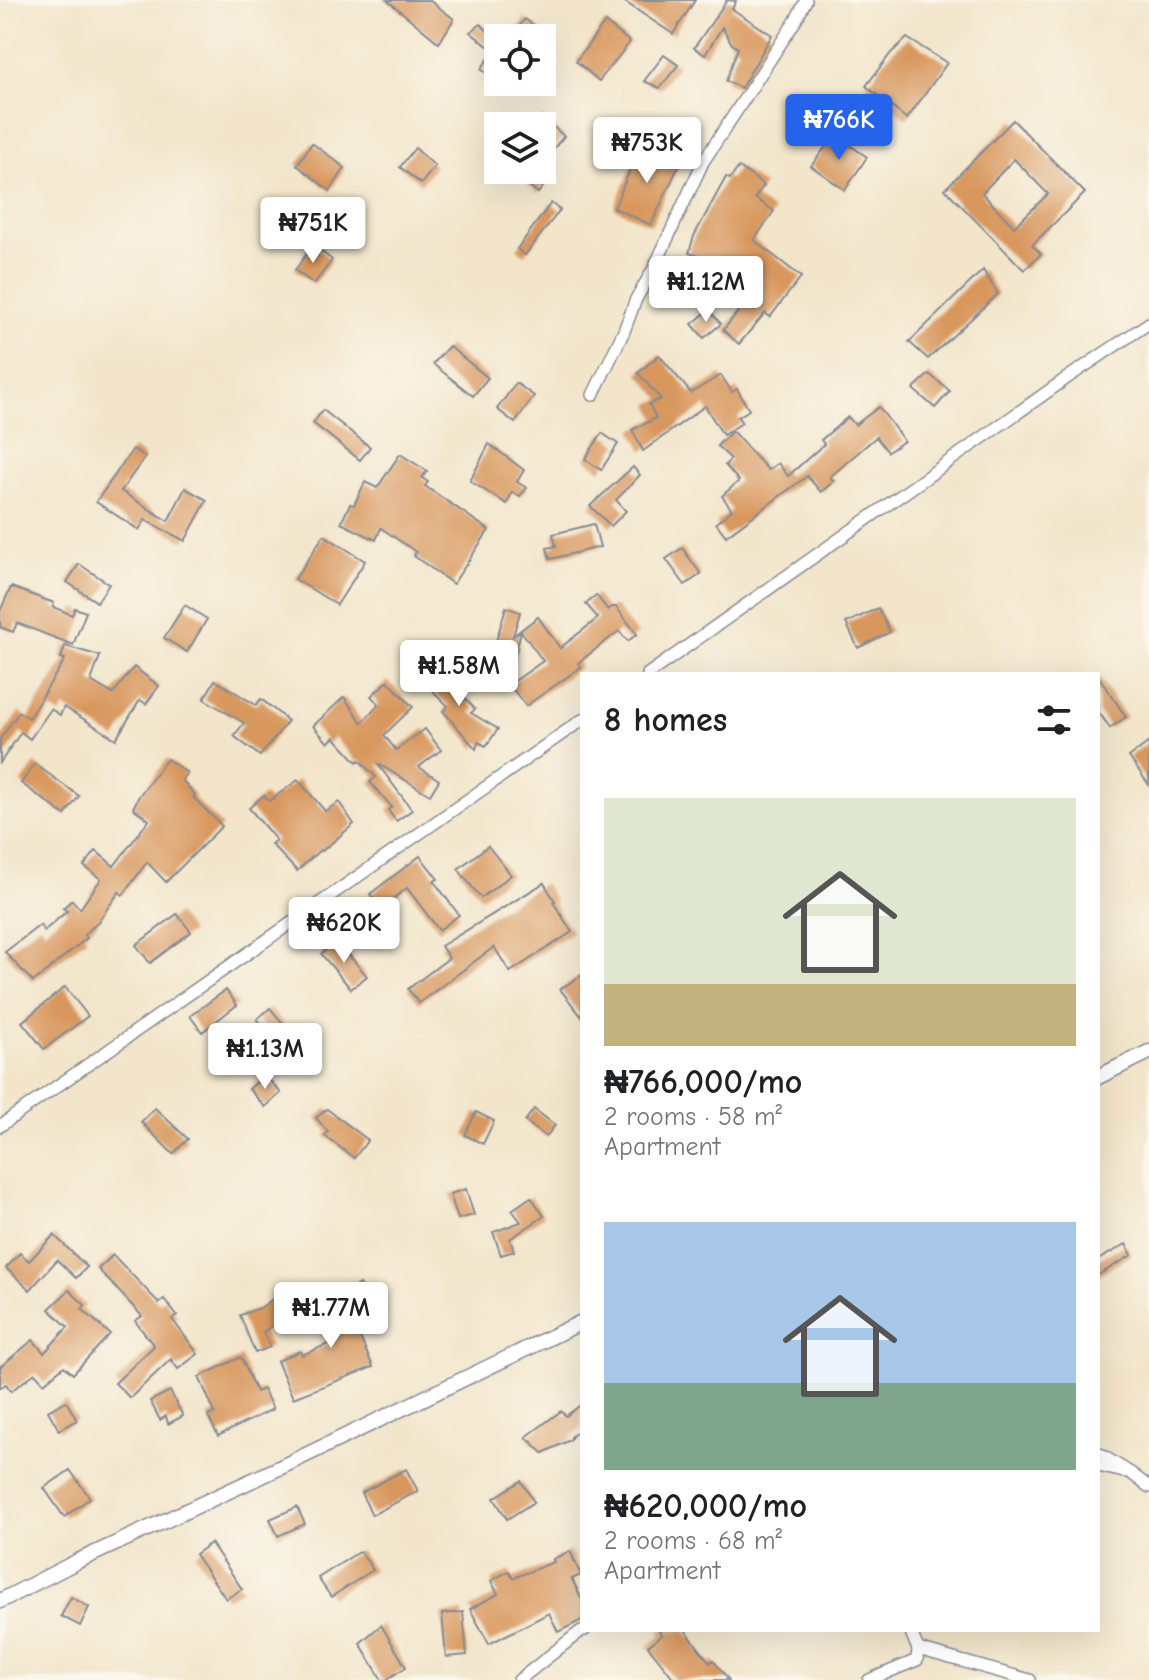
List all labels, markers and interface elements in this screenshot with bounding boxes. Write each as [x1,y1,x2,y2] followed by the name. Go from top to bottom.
[484,24,556,184] map controls
[484,24,556,96] button: locate
[783,94,895,162] pin: ₦766K
[803,105,875,135] text: ₦766K
[484,112,556,184] button: layers
[591,117,703,185] pin: ₦753K
[611,128,683,158] text: ₦753K
[257,197,369,265] pin: ₦751K
[278,208,348,238] text: ₦751K
[641,256,771,324] pin: ₦1.12M
[667,267,745,297] text: ₦1.12M
[394,640,524,708] pin: ₦1.58M
[418,651,500,681] text: ₦1.58M
[1032,698,1076,742] icon: filters
[604,700,727,740] text: 8 homes
[768,850,912,994] icon: home
[288,897,400,965] pin: ₦620K
[307,908,381,938] text: ₦620K
[200,1023,330,1091] pin: ₦1.13M
[226,1034,304,1064] text: ₦1.13M
[604,1062,802,1102] text: ₦766,000/mo
[604,1102,782,1132] text: 2 rooms · 58 m²
[604,1132,720,1162] text: Apartment
[768,1274,912,1418] icon: home
[266,1282,396,1350] pin: ₦1.77M
[292,1293,370,1323] text: ₦1.77M
[604,1486,807,1526] text: ₦620,000/mo
[604,1526,782,1556] text: 2 rooms · 68 m²
[604,1556,720,1586] text: Apartment

